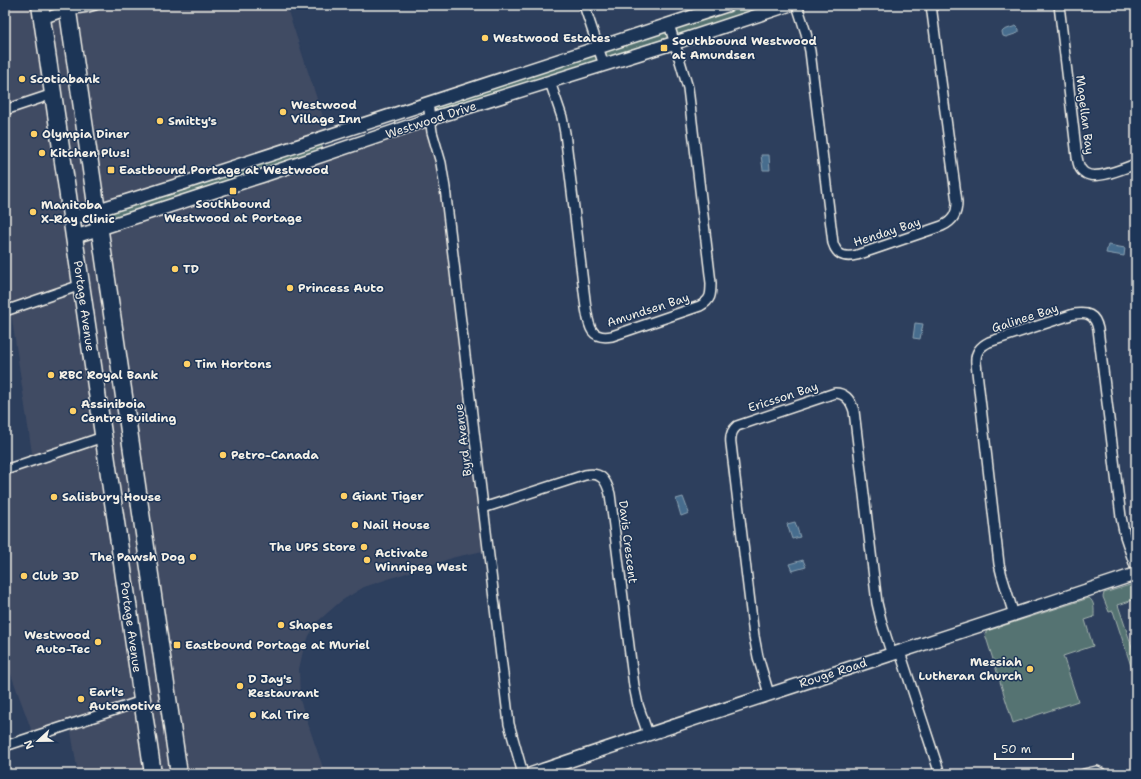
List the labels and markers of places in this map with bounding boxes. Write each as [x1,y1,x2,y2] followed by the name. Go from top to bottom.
[493,30,610,46] place label: Westwood Estates
[480,33,490,43] marker: Westwood Estates
[672,33,817,63] place label: Southbound Westwood at Amundsen
[659,43,669,53] marker: Southbound Westwood at Amundsen
[30,71,100,87] place label: Scotiabank
[17,74,27,84] marker: Scotiabank
[291,97,361,127] place label: Westwood Village Inn
[278,107,288,117] marker: Westwood Village Inn
[168,113,217,129] place label: Smitty's
[155,116,165,126] marker: Smitty's
[42,126,130,142] place label: Olympia Diner
[29,129,39,139] marker: Olympia Diner
[50,145,130,161] place label: Kitchen Plus!
[37,148,47,158] marker: Kitchen Plus!
[119,162,329,178] place label: Eastbound Portage at Westwood
[106,165,116,175] marker: Eastbound Portage at Westwood
[228,186,238,196] marker: Southbound Westwood at Portage
[164,196,302,226] place label: Southbound Westwood at Portage
[41,197,115,227] place label: Manitoba X-Ray Clinic
[28,207,38,217] marker: Manitoba X-Ray Clinic
[183,261,199,277] place label: TD
[170,264,180,274] marker: TD
[298,280,384,296] place label: Princess Auto
[285,283,295,293] marker: Princess Auto
[195,356,272,372] place label: Tim Hortons
[182,359,192,369] marker: Tim Hortons
[59,367,158,383] place label: RBC Royal Bank
[46,370,56,380] marker: RBC Royal Bank
[81,396,176,426] place label: Assiniboia Centre Building
[68,406,78,416] marker: Assiniboia Centre Building
[231,447,320,463] place label: Petro-Canada
[218,450,228,460] marker: Petro-Canada
[352,488,424,504] place label: Giant Tiger
[62,489,161,505] place label: Salisbury House
[339,491,349,501] marker: Giant Tiger
[49,492,59,502] marker: Salisbury House
[363,517,430,533] place label: Nail House
[350,520,360,530] marker: Nail House
[269,539,356,555] place label: The UPS Store
[359,542,369,552] marker: The UPS Store
[375,545,467,575] place label: Activate Winnipeg West
[90,549,185,565] place label: The Pawsh Dog
[188,552,198,562] marker: The Pawsh Dog
[362,555,372,565] marker: Activate Winnipeg West
[32,568,79,584] place label: Club 3D
[19,571,29,581] marker: Club 3D
[289,617,333,633] place label: Shapes
[276,620,286,630] marker: Shapes
[24,627,90,657] place label: Westwood Auto-Tec
[93,637,103,647] marker: Westwood Auto-Tec
[185,637,370,653] place label: Eastbound Portage at Muriel
[172,640,182,650] marker: Eastbound Portage at Muriel
[919,654,1022,684] place label: Messiah Lutheran Church
[1025,664,1035,674] marker: Messiah Lutheran Church
[248,671,319,701] place label: D Jay's Restaurant
[235,681,245,691] marker: D Jay's Restaurant
[89,684,162,714] place label: Earl's Automotive
[76,694,86,704] marker: Earl's Automotive
[261,707,310,723] place label: Kal Tire
[248,710,258,720] marker: Kal Tire

